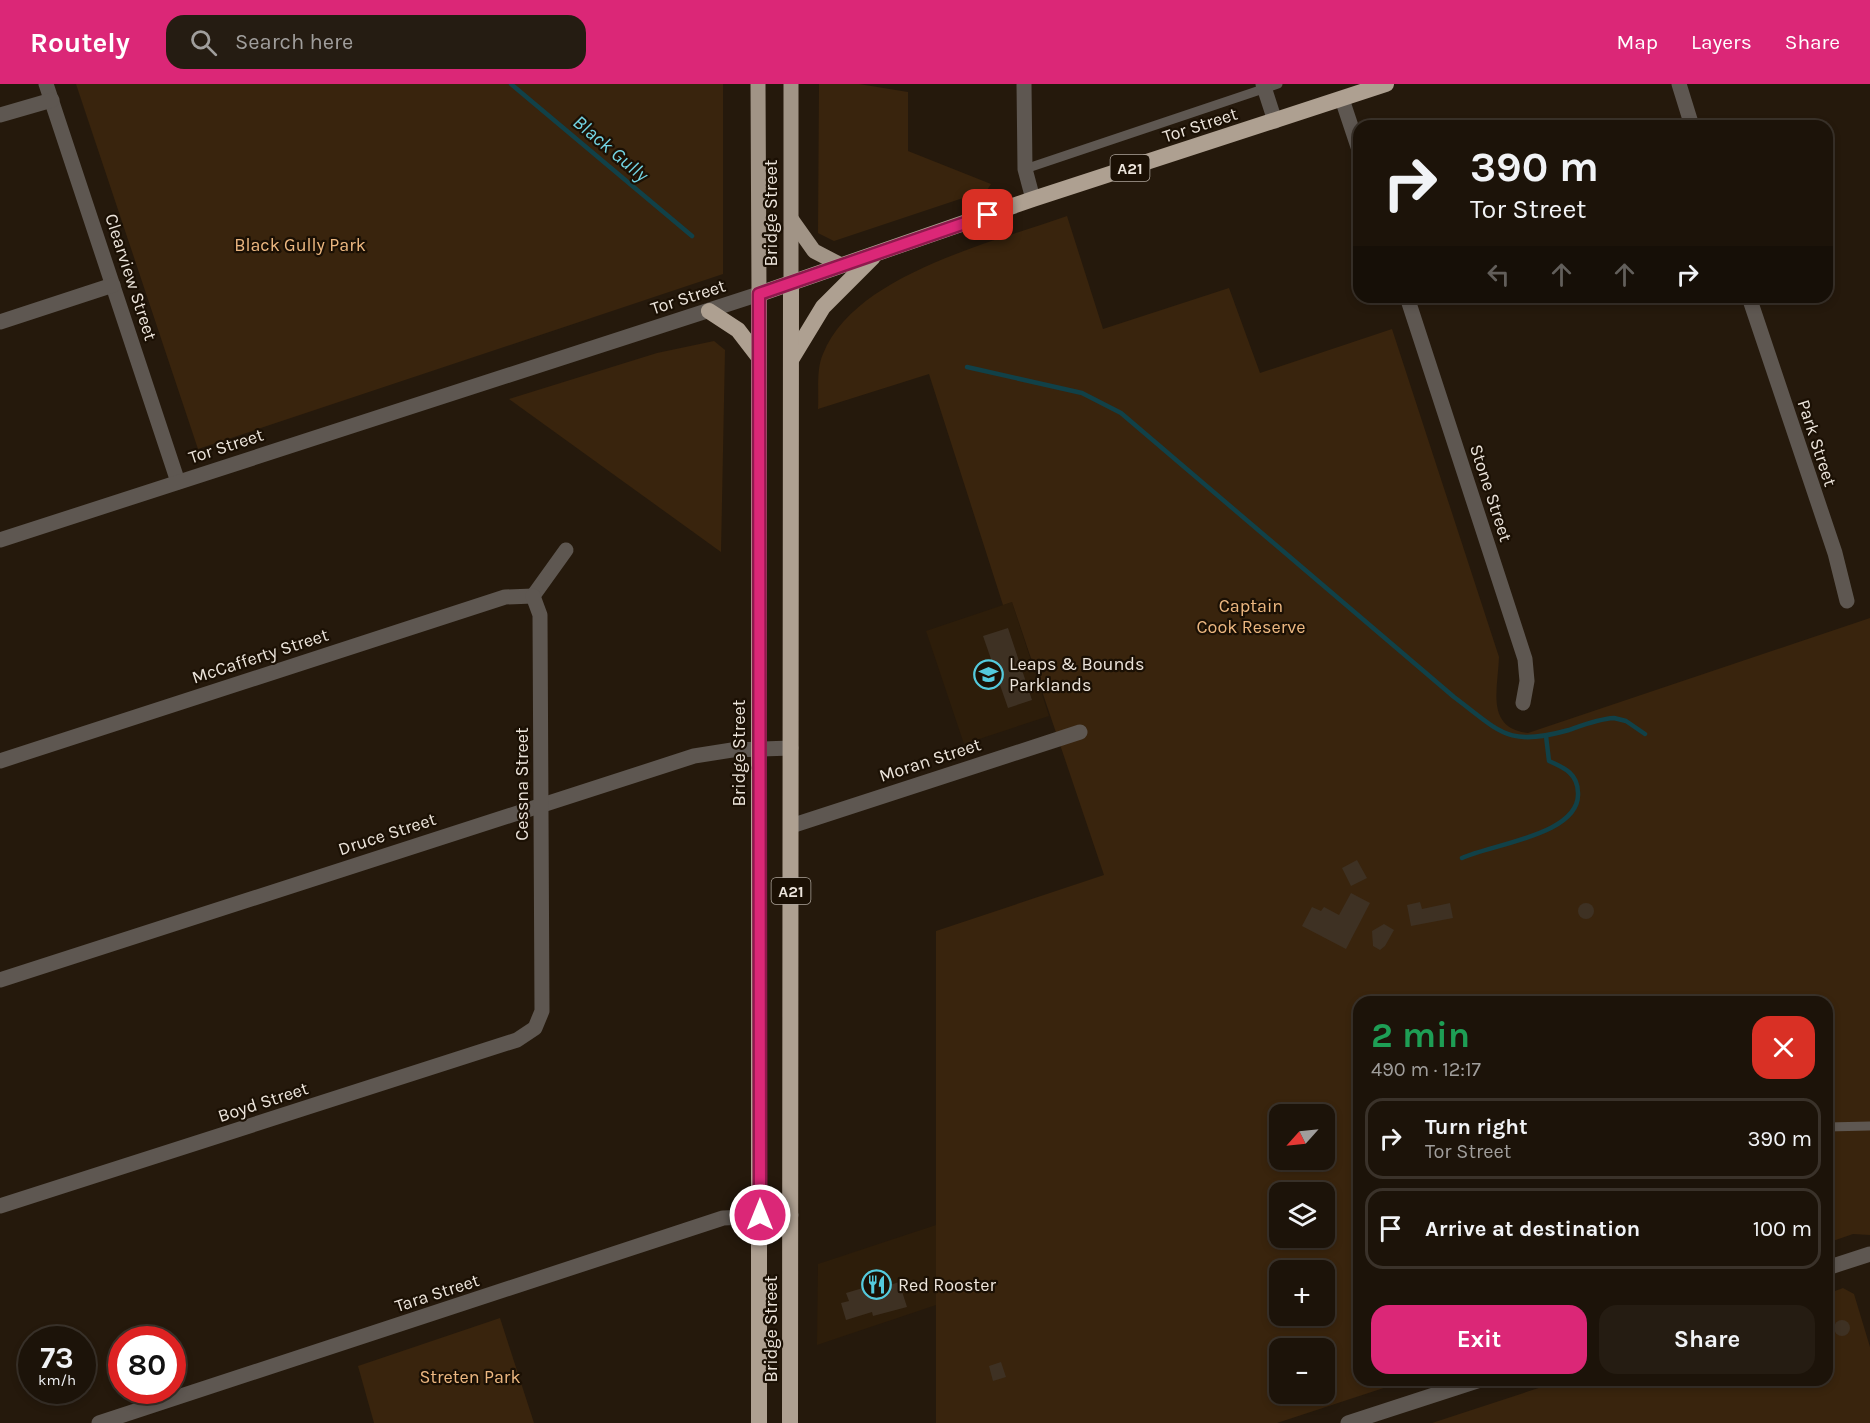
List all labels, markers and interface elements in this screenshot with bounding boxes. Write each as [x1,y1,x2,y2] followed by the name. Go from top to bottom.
[166,15,586,69] search box
[30,26,130,59] text: Routely
[187,26,220,59] icon: search
[235,29,353,55] text: Search here
[1616,30,1658,54] text: Map
[1691,30,1752,54] text: Layers
[1785,30,1840,54] text: Share
[1160,102,1241,147] street label: Tor Street
[568,110,654,187] water label: Black Gully
[1470,142,1599,192] text: 390 m
[1371,144,1449,222] icon: right
[1110,155,1150,181] road number: A21
[760,159,782,266] street label: Bridge Street
[962,189,1013,240] pin
[1470,193,1586,225] text: Tor Street
[971,198,1004,231] icon: arrive
[100,211,162,343] street label: Clearview Street
[234,234,366,256] park label: Black Gully Park
[1482,258,1515,291] icon: left
[1545,258,1578,291] icon: ahead
[1608,258,1641,291] icon: ahead
[1671,258,1704,291] icon: right
[648,274,729,319] street label: Tor Street
[1793,397,1841,490] street label: Park Street
[186,423,267,468] street label: Tor Street
[1465,441,1517,545] street label: Stone Street
[1197,595,1305,638] park label: Captain Cook Reserve
[189,623,331,688] street label: McCafferty Street
[1009,653,1144,696] place label: Leaps & Bounds Parklands
[972,658,1004,690] school or university icon: Leaps & Bounds Parklands
[728,699,750,806] street label: Bridge Street
[511,727,533,841] street label: Cessna Street
[876,733,984,787] street label: Moran Street
[335,808,439,860] street label: Druce Street
[772,878,810,904] road number: A21
[1371,1014,1470,1056] text: 2 min
[1752,1016,1815,1079] button: close
[1371,1058,1481,1081] text: 490 m · 12:17
[215,1077,311,1127] street label: Boyd Street
[1269,1104,1335,1170] north arrow
[1269,1104,1335,1404] map controls
[1425,1114,1528,1140] text: Turn right
[1374,1122,1407,1155] icon: right
[1747,1126,1812,1152] text: 390 m
[1425,1140,1511,1163] text: Tor Street
[1269,1182,1335,1248] button: layers
[728,1183,792,1247] position arrow
[1374,1212,1407,1245] icon: arrive
[1425,1216,1640,1242] text: Arrive at destination
[1753,1216,1812,1242] text: 100 m
[1269,1260,1335,1326] button: +
[392,1269,482,1317] street label: Tara Street
[861,1269,893,1301] restaurant icon: Red Rooster
[898,1274,996,1296] place label: Red Rooster
[760,1275,782,1382] street label: Bridge Street
[1371,1305,1587,1374] button: Exit
[1599,1305,1815,1374] button: Share
[108,1326,186,1404] speed limit sign: 80
[1269,1338,1335,1404] button: −
[40,1340,74,1376] text: 73
[419,1366,521,1388] park label: Streten Park
[38,1371,76,1389] text: km/h

